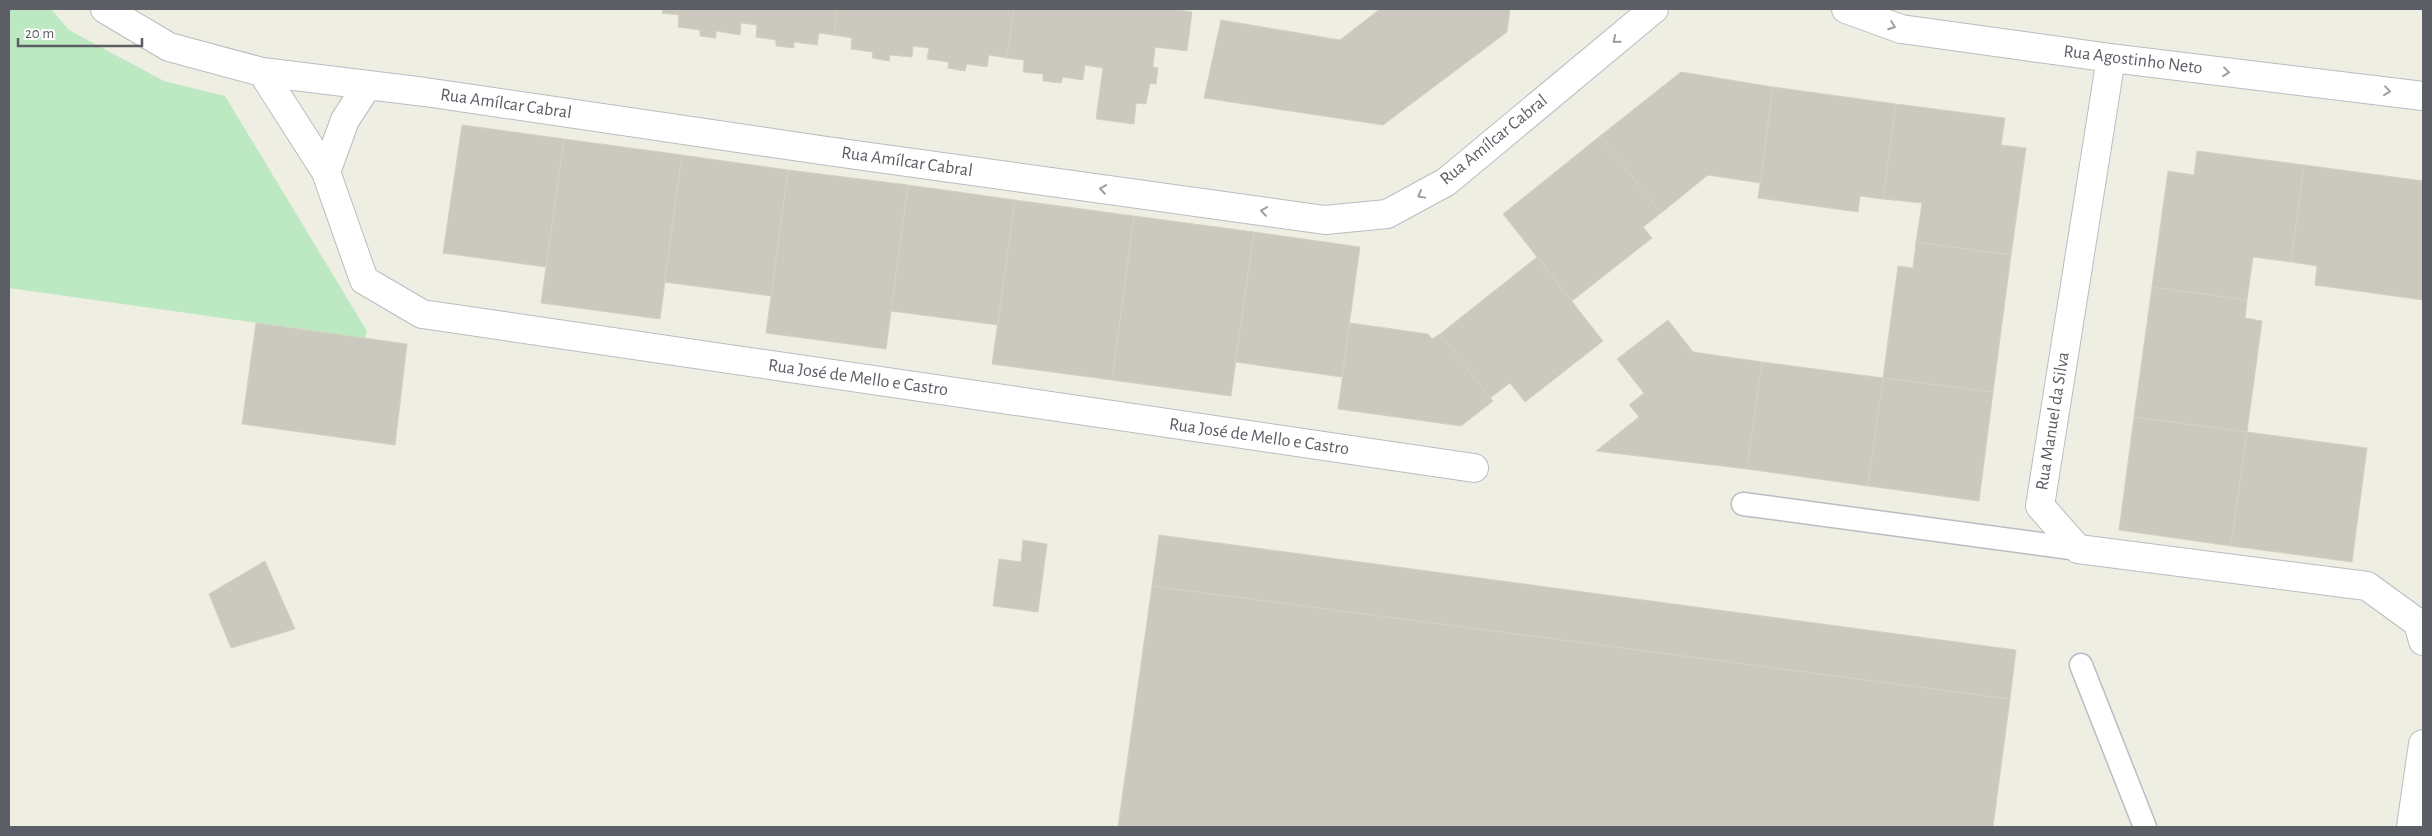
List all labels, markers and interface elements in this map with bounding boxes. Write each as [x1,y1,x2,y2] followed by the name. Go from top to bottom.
[18,15,141,47] scale bar
[1887,20,1895,30] one-way arrow
[25,26,54,41] text: 20 m
[1613,34,1622,43] one-way arrow
[2062,43,2204,77] street label: Rua Agostinho Neto
[2222,66,2230,77] one-way arrow
[2383,85,2391,96] one-way arrow
[439,86,573,122] street label: Rua Amílcar Cabral
[1437,91,1551,189] street label: Rua Amílcar Cabral
[840,144,974,180] street label: Rua Amílcar Cabral
[1099,184,1107,195] one-way arrow
[1417,189,1426,199] one-way arrow
[1260,206,1268,217] one-way arrow
[2033,350,2073,492] street label: Rua Manuel da Silva
[767,356,949,400] street label: Rua José de Mello e Castro
[1168,415,1350,459] street label: Rua José de Mello e Castro

